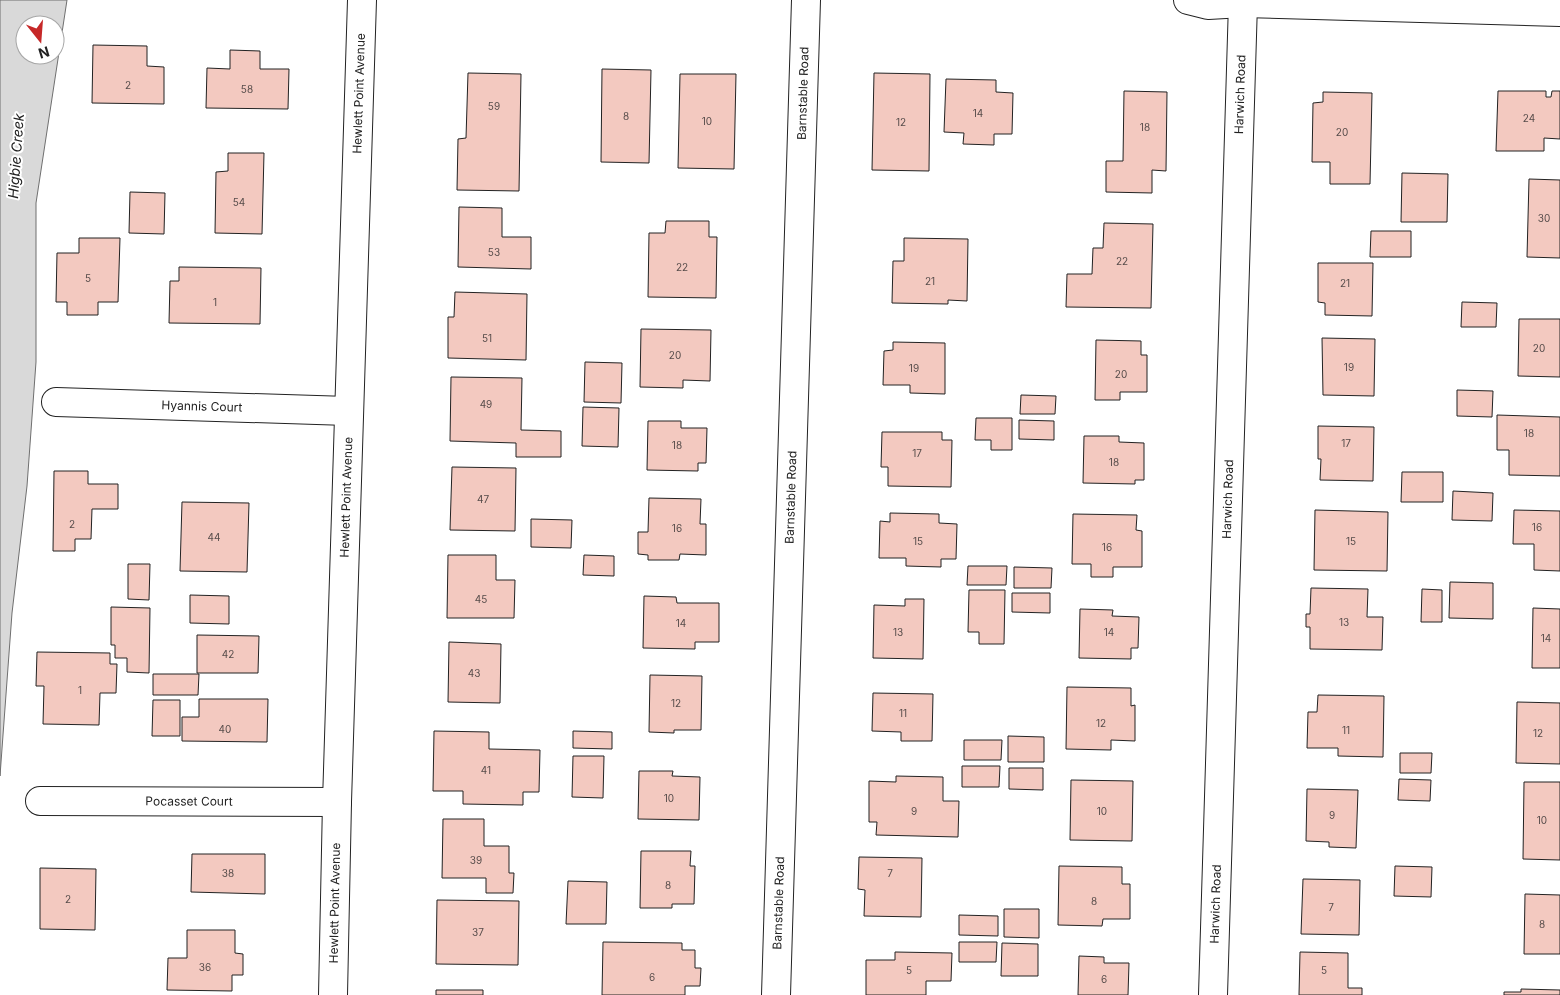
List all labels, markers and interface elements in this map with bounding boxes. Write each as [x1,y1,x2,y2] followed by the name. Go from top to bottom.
[15,15,65,65] north arrow
[349,33,368,154] street label: Hewlett Point Avenue
[36,43,52,63] text: N
[794,47,812,140] street label: Barnstable Road
[1231,55,1248,134] street label: Harwich Road
[125,79,131,91] house number: 2
[241,83,253,95] house number: 58
[488,100,500,112] house number: 59
[973,107,983,119] house number: 14
[623,110,629,122] house number: 8
[4,112,27,199] water label: Higbie Creek
[1523,112,1535,124] house number: 24
[702,115,712,127] house number: 10
[896,116,906,128] house number: 12
[1140,121,1150,133] house number: 18
[1336,126,1348,138] house number: 20
[233,196,245,208] house number: 54
[1538,212,1550,224] house number: 30
[488,246,500,258] house number: 53
[1116,255,1128,267] house number: 22
[676,261,688,273] house number: 22
[85,272,91,284] house number: 5
[925,275,935,287] house number: 21
[1340,277,1350,289] house number: 21
[213,296,217,308] house number: 1
[482,332,492,344] house number: 51
[1533,342,1545,354] house number: 20
[669,349,681,361] house number: 20
[1344,361,1354,373] house number: 19
[909,362,919,374] house number: 19
[1115,368,1127,380] house number: 20
[161,397,243,415] street label: Hyannis Court
[480,398,492,410] house number: 49
[1524,427,1534,439] house number: 18
[337,437,355,558] street label: Hewlett Point Avenue
[1341,437,1351,449] house number: 17
[672,439,682,451] house number: 18
[912,447,922,459] house number: 17
[782,450,799,544] street label: Barnstable Road
[1109,456,1119,468] house number: 18
[1219,459,1236,539] street label: Harwich Road
[477,493,489,505] house number: 47
[69,518,75,530] house number: 2
[1532,521,1542,533] house number: 16
[672,522,682,534] house number: 16
[208,531,220,543] house number: 44
[913,535,923,547] house number: 15
[1346,535,1356,547] house number: 15
[1102,541,1112,553] house number: 16
[475,593,487,605] house number: 45
[1339,616,1349,628] house number: 13
[676,617,686,629] house number: 14
[893,626,903,638] house number: 13
[1104,626,1114,638] house number: 14
[1541,632,1551,644] house number: 14
[222,648,234,660] house number: 42
[468,667,480,679] house number: 43
[78,684,82,696] house number: 1
[671,697,681,709] house number: 12
[899,707,907,719] house number: 11
[1096,717,1106,729] house number: 12
[219,723,231,735] house number: 40
[1342,724,1350,736] house number: 11
[1533,727,1543,739] house number: 12
[481,764,491,776] house number: 41
[664,792,674,804] house number: 10
[145,793,233,809] street label: Pocasset Court
[911,805,917,817] house number: 9
[1097,805,1107,817] house number: 10
[1329,809,1335,821] house number: 9
[1537,814,1547,826] house number: 10
[326,843,343,964] street label: Hewlett Point Avenue
[470,854,482,866] house number: 39
[769,856,787,950] street label: Barnstable Road
[1207,864,1224,944] street label: Harwich Road
[222,867,234,879] house number: 38
[887,867,893,879] house number: 7
[665,879,671,891] house number: 8
[65,893,71,905] house number: 2
[1091,895,1097,907] house number: 8
[1328,901,1334,913] house number: 7
[1539,918,1545,930] house number: 8
[472,926,484,938] house number: 37
[199,961,211,973] house number: 36
[906,964,912,976] house number: 5
[1321,964,1327,976] house number: 5
[649,971,655,983] house number: 6
[1101,973,1107,985] house number: 6

